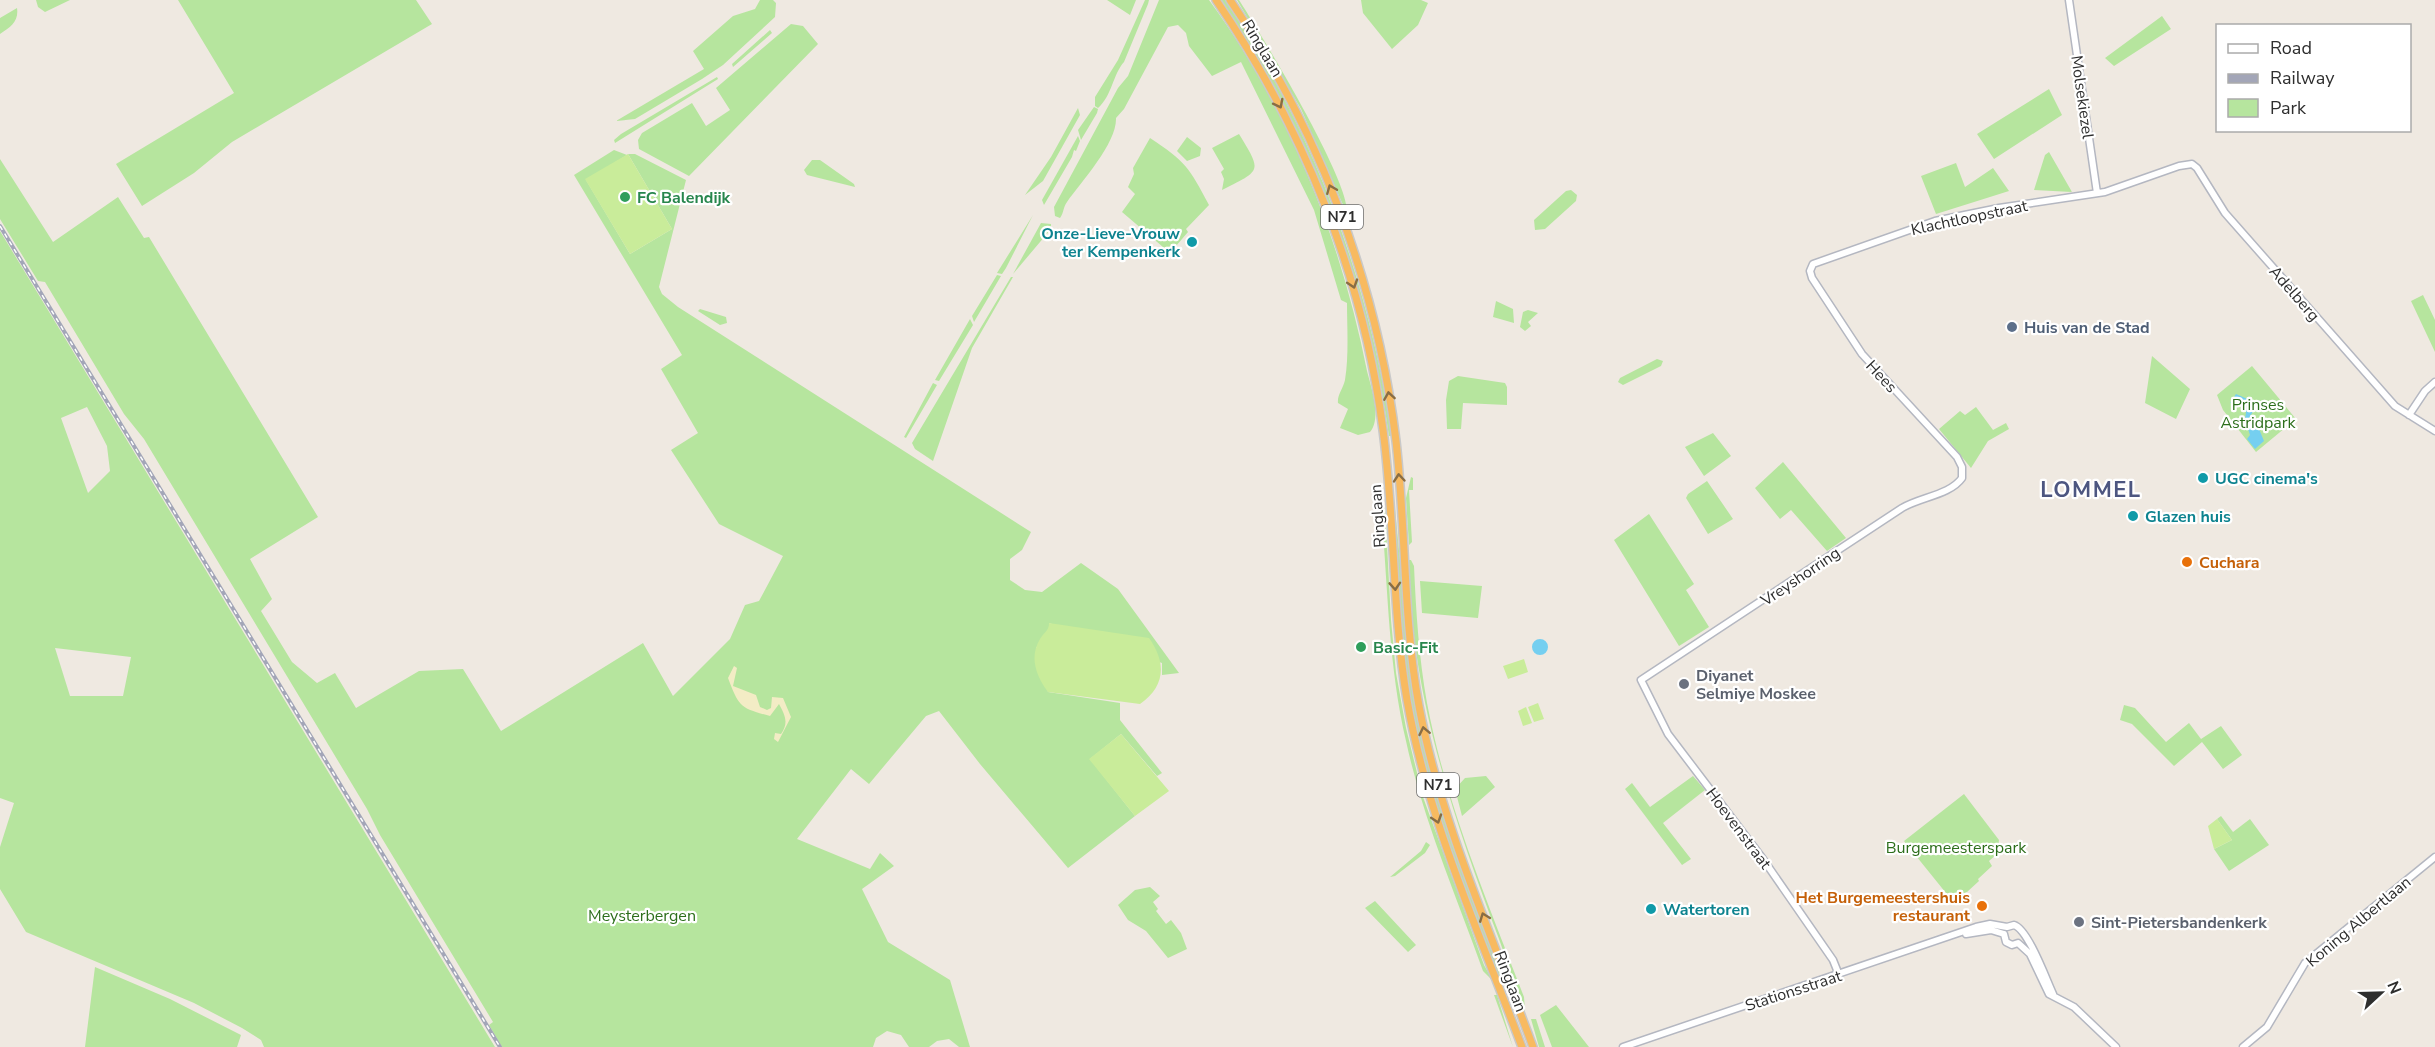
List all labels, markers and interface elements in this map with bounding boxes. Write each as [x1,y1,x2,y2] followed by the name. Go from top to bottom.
[1236,16,1288,81] street label: Ringlaan
[2216,24,2411,132] legend
[2270,36,2312,60] text: Road
[2065,54,2099,141] street label: Molsekiezel
[2270,66,2335,90] text: Railway
[2270,96,2307,120] text: Park
[1272,97,1284,108] one-way arrow
[1326,184,1338,195] one-way arrow
[637,187,731,209] place label: FC Balendijk
[618,190,632,204] marker: FC Balendijk
[1909,195,2030,241] street label: Klachtloopstraat
[1321,205,1363,229] road number: N71
[1041,223,1180,263] place label: Onze-Lieve-Vrouw ter Kempenkerk
[1185,235,1199,249] marker: Onze-Lieve-Vrouw ter Kempenkerk
[2264,261,2325,326] street label: Adelberg
[1345,278,1358,289] one-way arrow
[2024,317,2150,339] place label: Huis van de Stad
[2005,320,2019,334] marker: Huis van de Stad
[1861,356,1902,398] street label: Hees
[1384,392,1396,401] one-way arrow
[2220,394,2297,434] park label: Prinses Astridpark
[2215,468,2318,490] place label: UGC cinema's
[2196,471,2210,485] marker: UGC cinema's
[1393,474,1406,483] one-way arrow
[2040,475,2142,505] district label: LOMMEL
[1365,483,1391,548] street label: Ringlaan
[2145,506,2231,528] place label: Glazen huis
[2126,509,2140,523] marker: Glazen huis
[1756,542,1845,612] street label: Vreyshorring
[2199,552,2260,574] place label: Cuchara
[2180,555,2194,569] marker: Cuchara
[1388,582,1401,591] one-way arrow
[1373,637,1439,659] place label: Basic-Fit
[1354,640,1368,654] marker: Basic-Fit
[1696,665,1816,705] place label: Diyanet Selmiye Moskee
[1677,677,1691,691] marker: Diyanet Selmiye Moskee
[1418,727,1431,737] one-way arrow
[1417,773,1459,797] road number: N71
[1700,783,1776,874] street label: Hoevenstraat
[1430,813,1442,824] one-way arrow
[1886,837,2027,859] park label: Burgemeesterspark
[2301,871,2416,972] street label: Koning Albertlaan
[1795,887,1971,927] place label: Het Burgemeestershuis restaurant
[1663,899,1750,921] place label: Watertoren
[1975,899,1989,913] marker: Het Burgemeestershuis restaurant
[1644,902,1658,916] marker: Watertoren
[588,905,696,927] park label: Meysterbergen
[1479,912,1491,923] one-way arrow
[2091,912,2267,934] place label: Sint-Pietersbandenkerk
[2072,915,2086,929] marker: Sint-Pietersbandenkerk
[1488,948,1532,1015] street label: Ringlaan
[2351,963,2411,1023] north arrow
[1742,965,1845,1017] street label: Stationsstraat
[2382,978,2406,997] text: N

